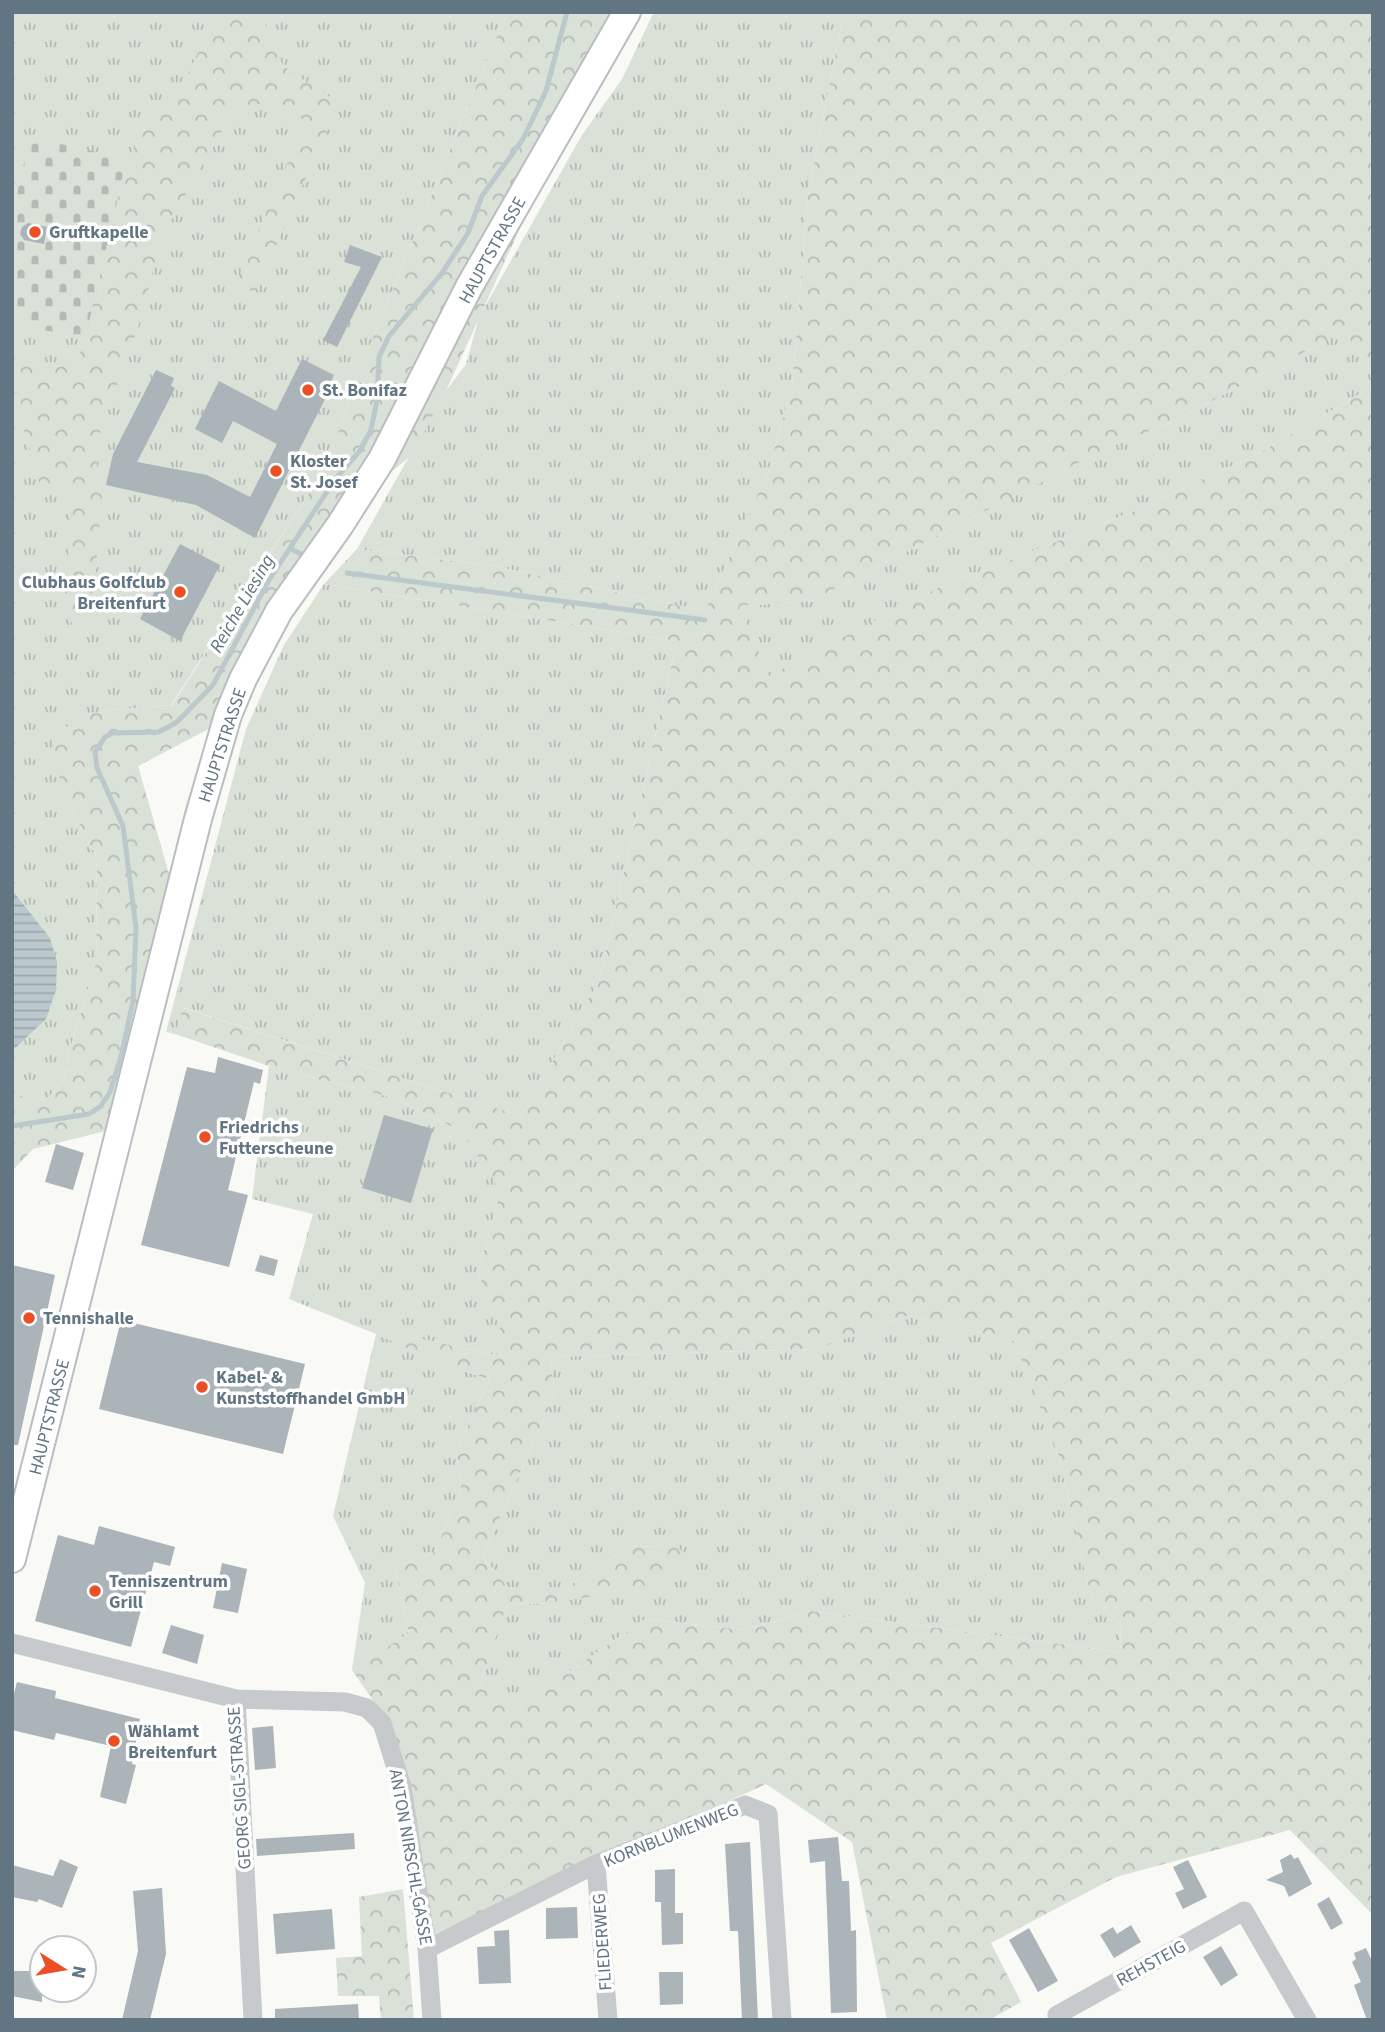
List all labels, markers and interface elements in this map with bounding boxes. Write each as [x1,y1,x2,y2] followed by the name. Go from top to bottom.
[453,192,532,308] street label: HAUPTSTRASSE
[49,220,149,245] place label: Gruftkapelle
[27,224,43,240] marker: Gruftkapelle
[322,378,407,403] place label: St. Bonifaz
[300,382,316,398] marker: St. Bonifaz
[290,449,358,495] place label: Kloster St. Josef
[268,463,284,479] marker: Kloster St. Josef
[203,550,281,658] water label: Reiche Liesing
[22,570,166,616] place label: Clubhaus Golfclub Breitenfurt
[172,584,188,600] marker: Clubhaus Golfclub Breitenfurt
[192,685,253,806] street label: HAUPTSTRASSE
[219,1115,334,1161] place label: Friedrichs Futterscheune
[197,1129,213,1145] marker: Friedrichs Futterscheune
[43,1306,134,1331] place label: Tennishalle
[21,1310,37,1326] marker: Tennishalle
[23,1356,76,1478] street label: HAUPTSTRASSE
[216,1365,405,1411] place label: Kabel- & Kunststoffhandel GmbH
[194,1379,210,1395] marker: Kabel- & Kunststoffhandel GmbH
[109,1569,228,1615] place label: Tenniszentrum Grill
[87,1583,103,1599] marker: Tenniszentrum Grill
[221,1706,258,1870] street label: GEORG SIGL-STRASSE
[128,1719,217,1765] place label: Wählamt Breitenfurt
[106,1733,122,1749] marker: Wählamt Breitenfurt
[383,1767,438,1947] street label: ANTON NIRSCHL-GASSE
[600,1797,742,1874] street label: KORNBLUMENWEG
[587,1892,618,1991] street label: FLIEDERWEG
[28,1934,98,2004] north arrow
[1112,1934,1190,1993] street label: REHSTEIG
[64,1963,93,1981] text: N

